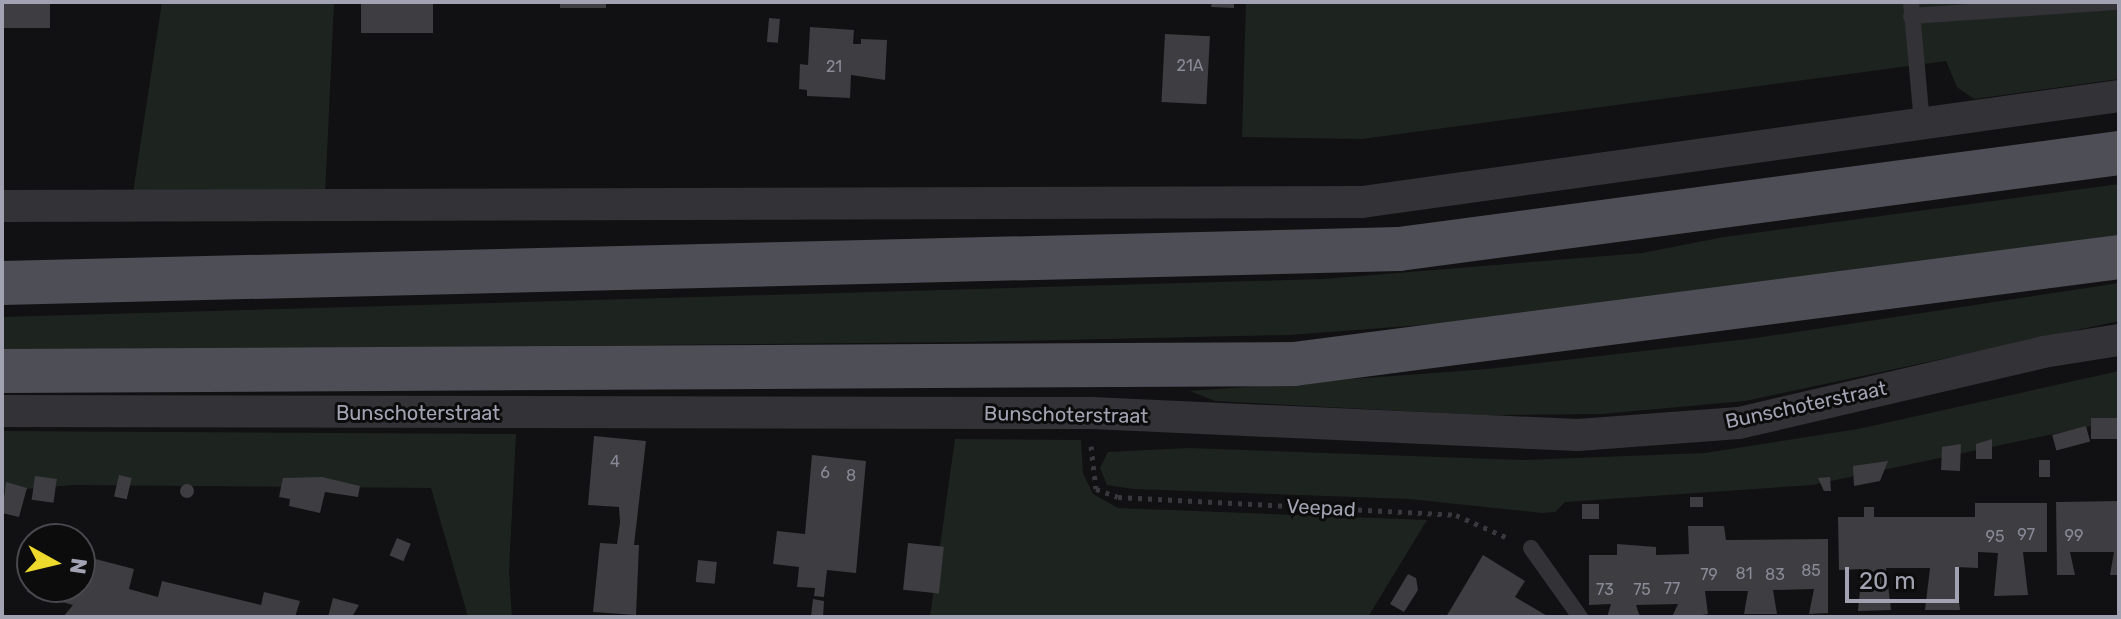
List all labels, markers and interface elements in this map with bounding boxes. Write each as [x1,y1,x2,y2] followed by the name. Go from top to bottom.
[1177,56,1203,76] house number: 21A
[826,57,842,77] house number: 21
[1723,376,1889,434] street label: Bunschoterstraat
[336,401,500,425] street label: Bunschoterstraat
[984,402,1148,428] street label: Bunschoterstraat
[610,452,620,472] house number: 4
[820,463,830,483] house number: 6
[846,466,856,486] house number: 8
[1286,494,1356,522] street label: Veepad
[16,523,96,603] north arrow
[2017,525,2035,545] house number: 97
[2065,526,2083,546] house number: 99
[1986,527,2004,547] house number: 95
[1849,551,1963,601] scale bar
[64,556,93,576] text: N
[1801,561,1821,581] house number: 85
[1735,564,1753,584] house number: 81
[1700,565,1718,585] house number: 79
[1765,565,1785,585] house number: 83
[1859,567,1916,595] text: 20 m
[1664,579,1680,599] house number: 77
[1596,580,1614,600] house number: 73
[1633,580,1651,600] house number: 75

